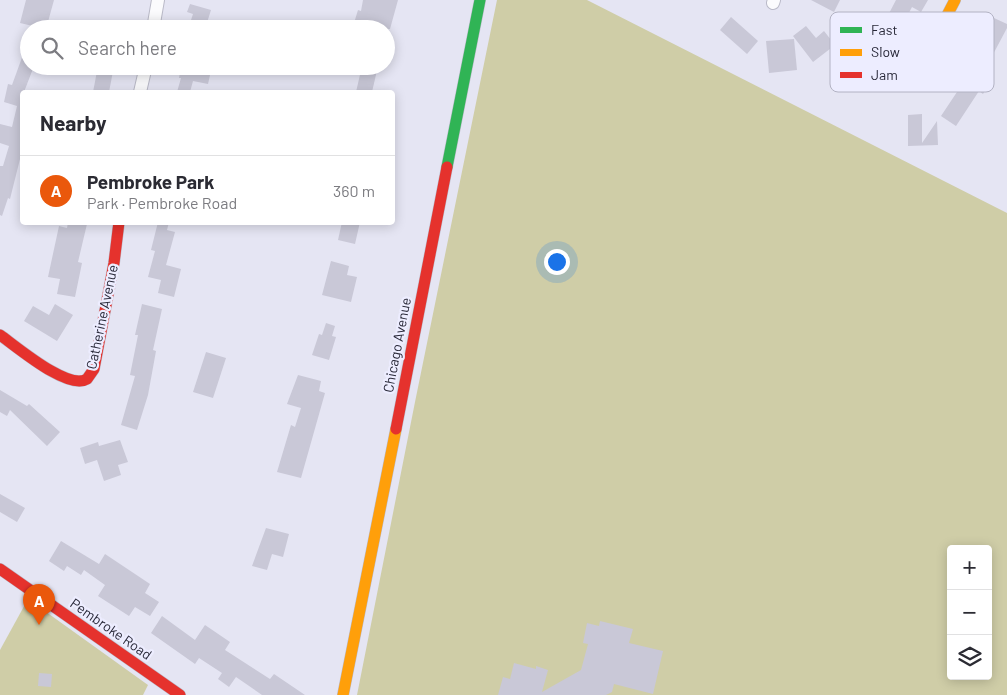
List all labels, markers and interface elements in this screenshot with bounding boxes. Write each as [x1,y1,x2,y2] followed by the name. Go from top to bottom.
[830,12,994,92] legend
[20,20,395,75] search box
[871,21,897,38] text: Fast
[38,34,66,62] icon: search
[78,36,177,59] text: Search here
[871,43,900,60] text: Slow
[871,66,898,83] text: Jam
[40,110,106,135] text: Nearby
[87,170,214,193] text: Pembroke Park
[51,181,61,200] text: A
[333,181,375,200] text: 360 m
[87,193,237,212] text: Park · Pembroke Road
[544,249,570,275] your location
[82,263,121,371] street label: Catherine Avenue
[379,296,414,394] street label: Chicago Avenue
[947,545,992,680] map controls
[947,545,992,590] button: +
[23,584,55,625] pin: A
[947,590,992,635] button: −
[67,594,155,663] street label: Pembroke Road
[947,635,992,680] button: layers

